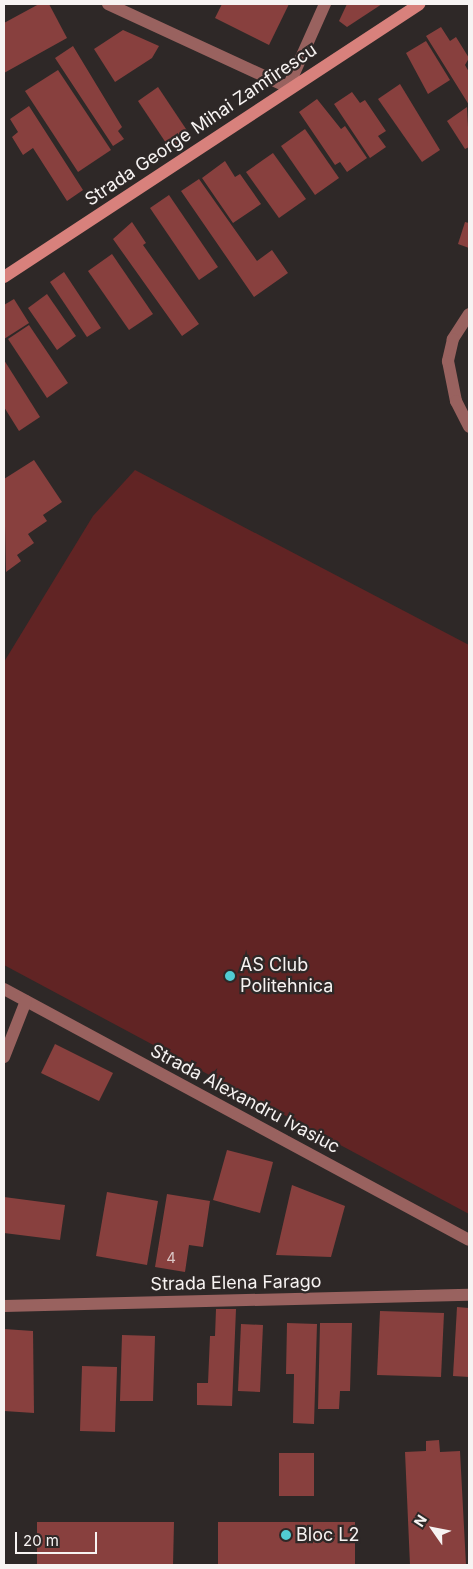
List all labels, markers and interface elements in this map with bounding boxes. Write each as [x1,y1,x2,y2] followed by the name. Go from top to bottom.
[81,39,321,211] street label: Strada George Mihai Zamfirescu
[240,955,333,998] place label: AS Club Politehnica
[224,970,236,982] marker: AS Club Politehnica
[147,1040,343,1158] street label: Strada Alexandru Ivasiuc
[166,1249,176,1267] house number: 4
[150,1271,322,1295] street label: Strada Elena Farago
[408,1504,458,1554] north arrow
[410,1511,430,1530] text: N
[18,1522,100,1554] scale bar
[296,1524,359,1546] place label: Bloc L2
[280,1529,292,1541] marker: Bloc L2
[23,1531,59,1550] text: 20 m

